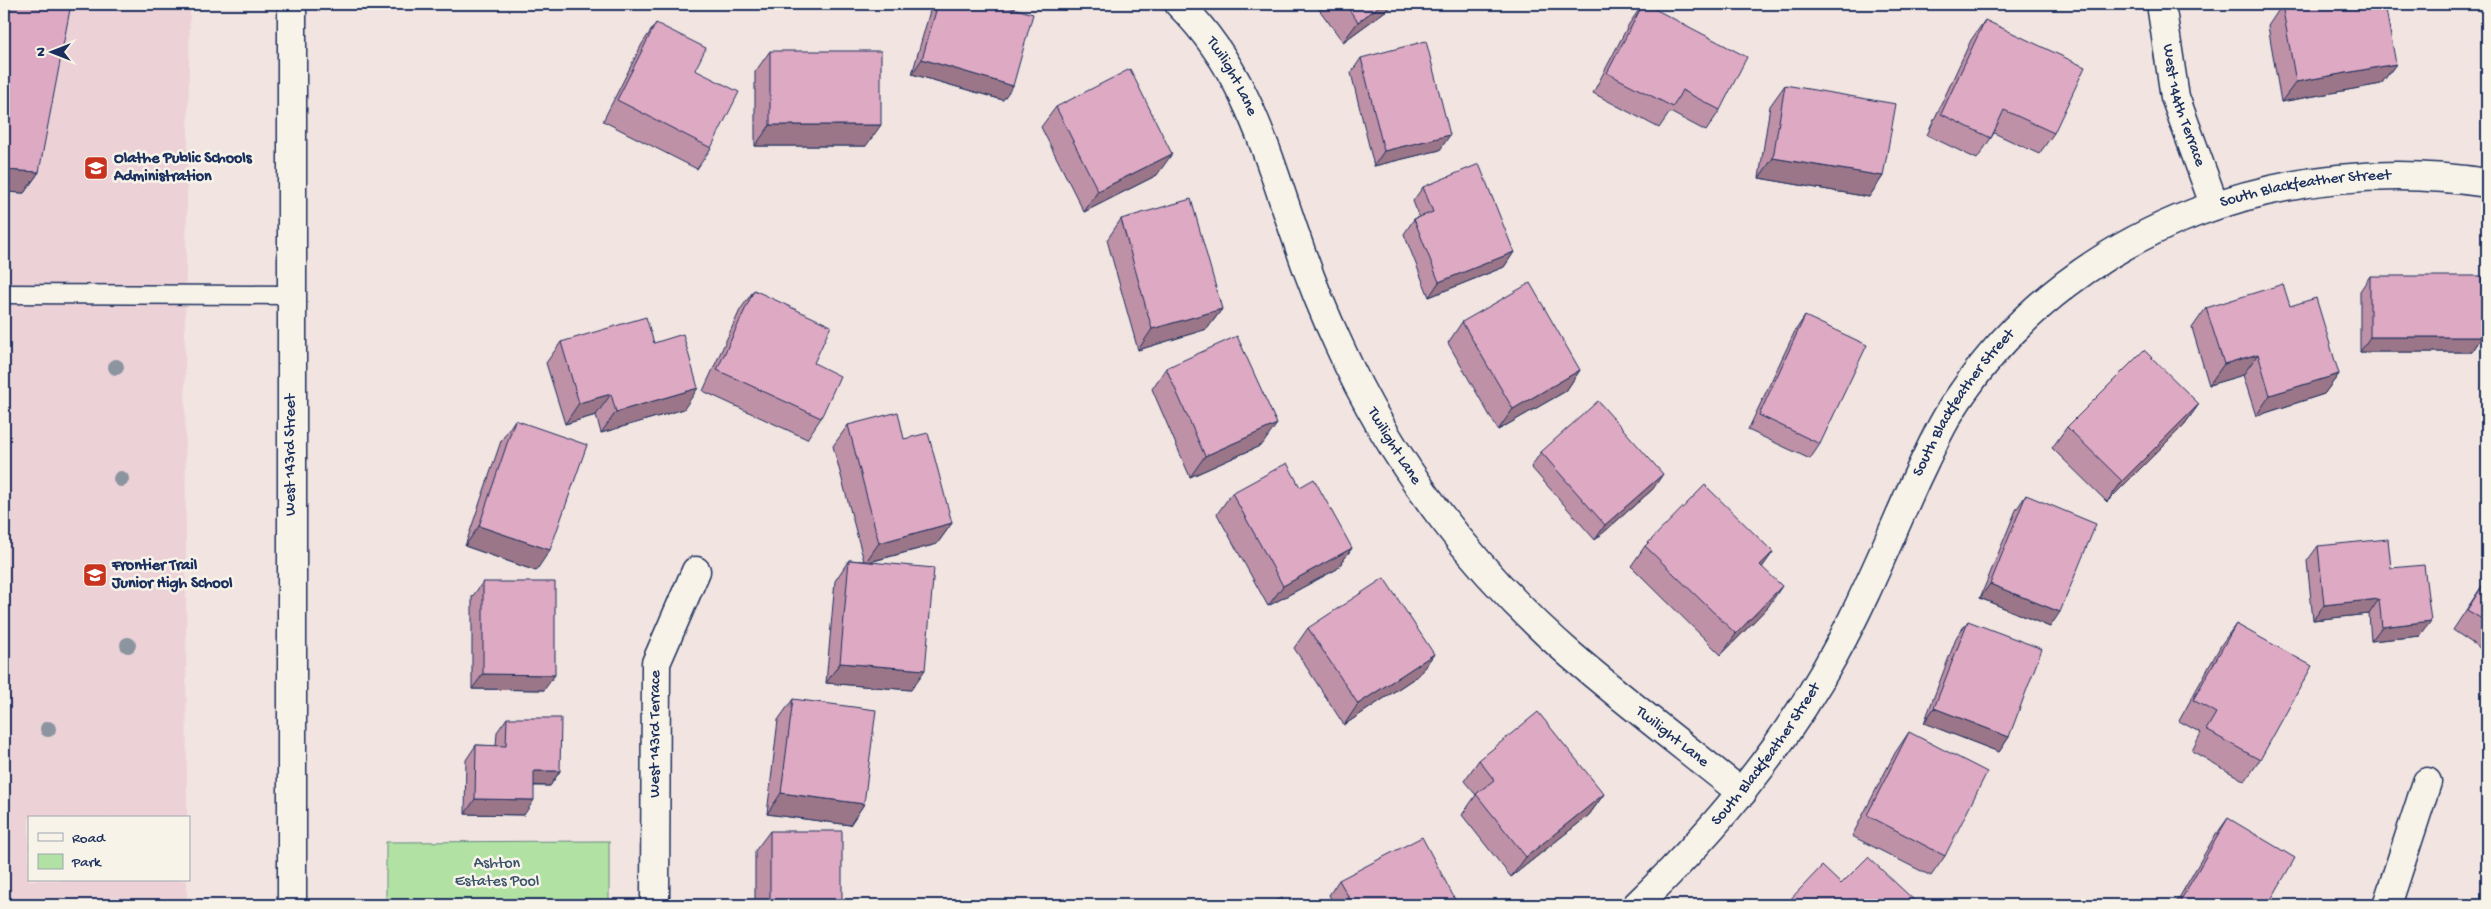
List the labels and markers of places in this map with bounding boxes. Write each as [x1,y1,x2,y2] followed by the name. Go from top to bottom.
[113,150,253,187] place label: Olathe Public Schools Administration
[83,155,109,181] school or university icon: Olathe Public Schools Administration
[111,557,233,594] place label: Frontier Trail Junior High School
[82,562,108,588] school or university icon: Frontier Trail Junior High School

